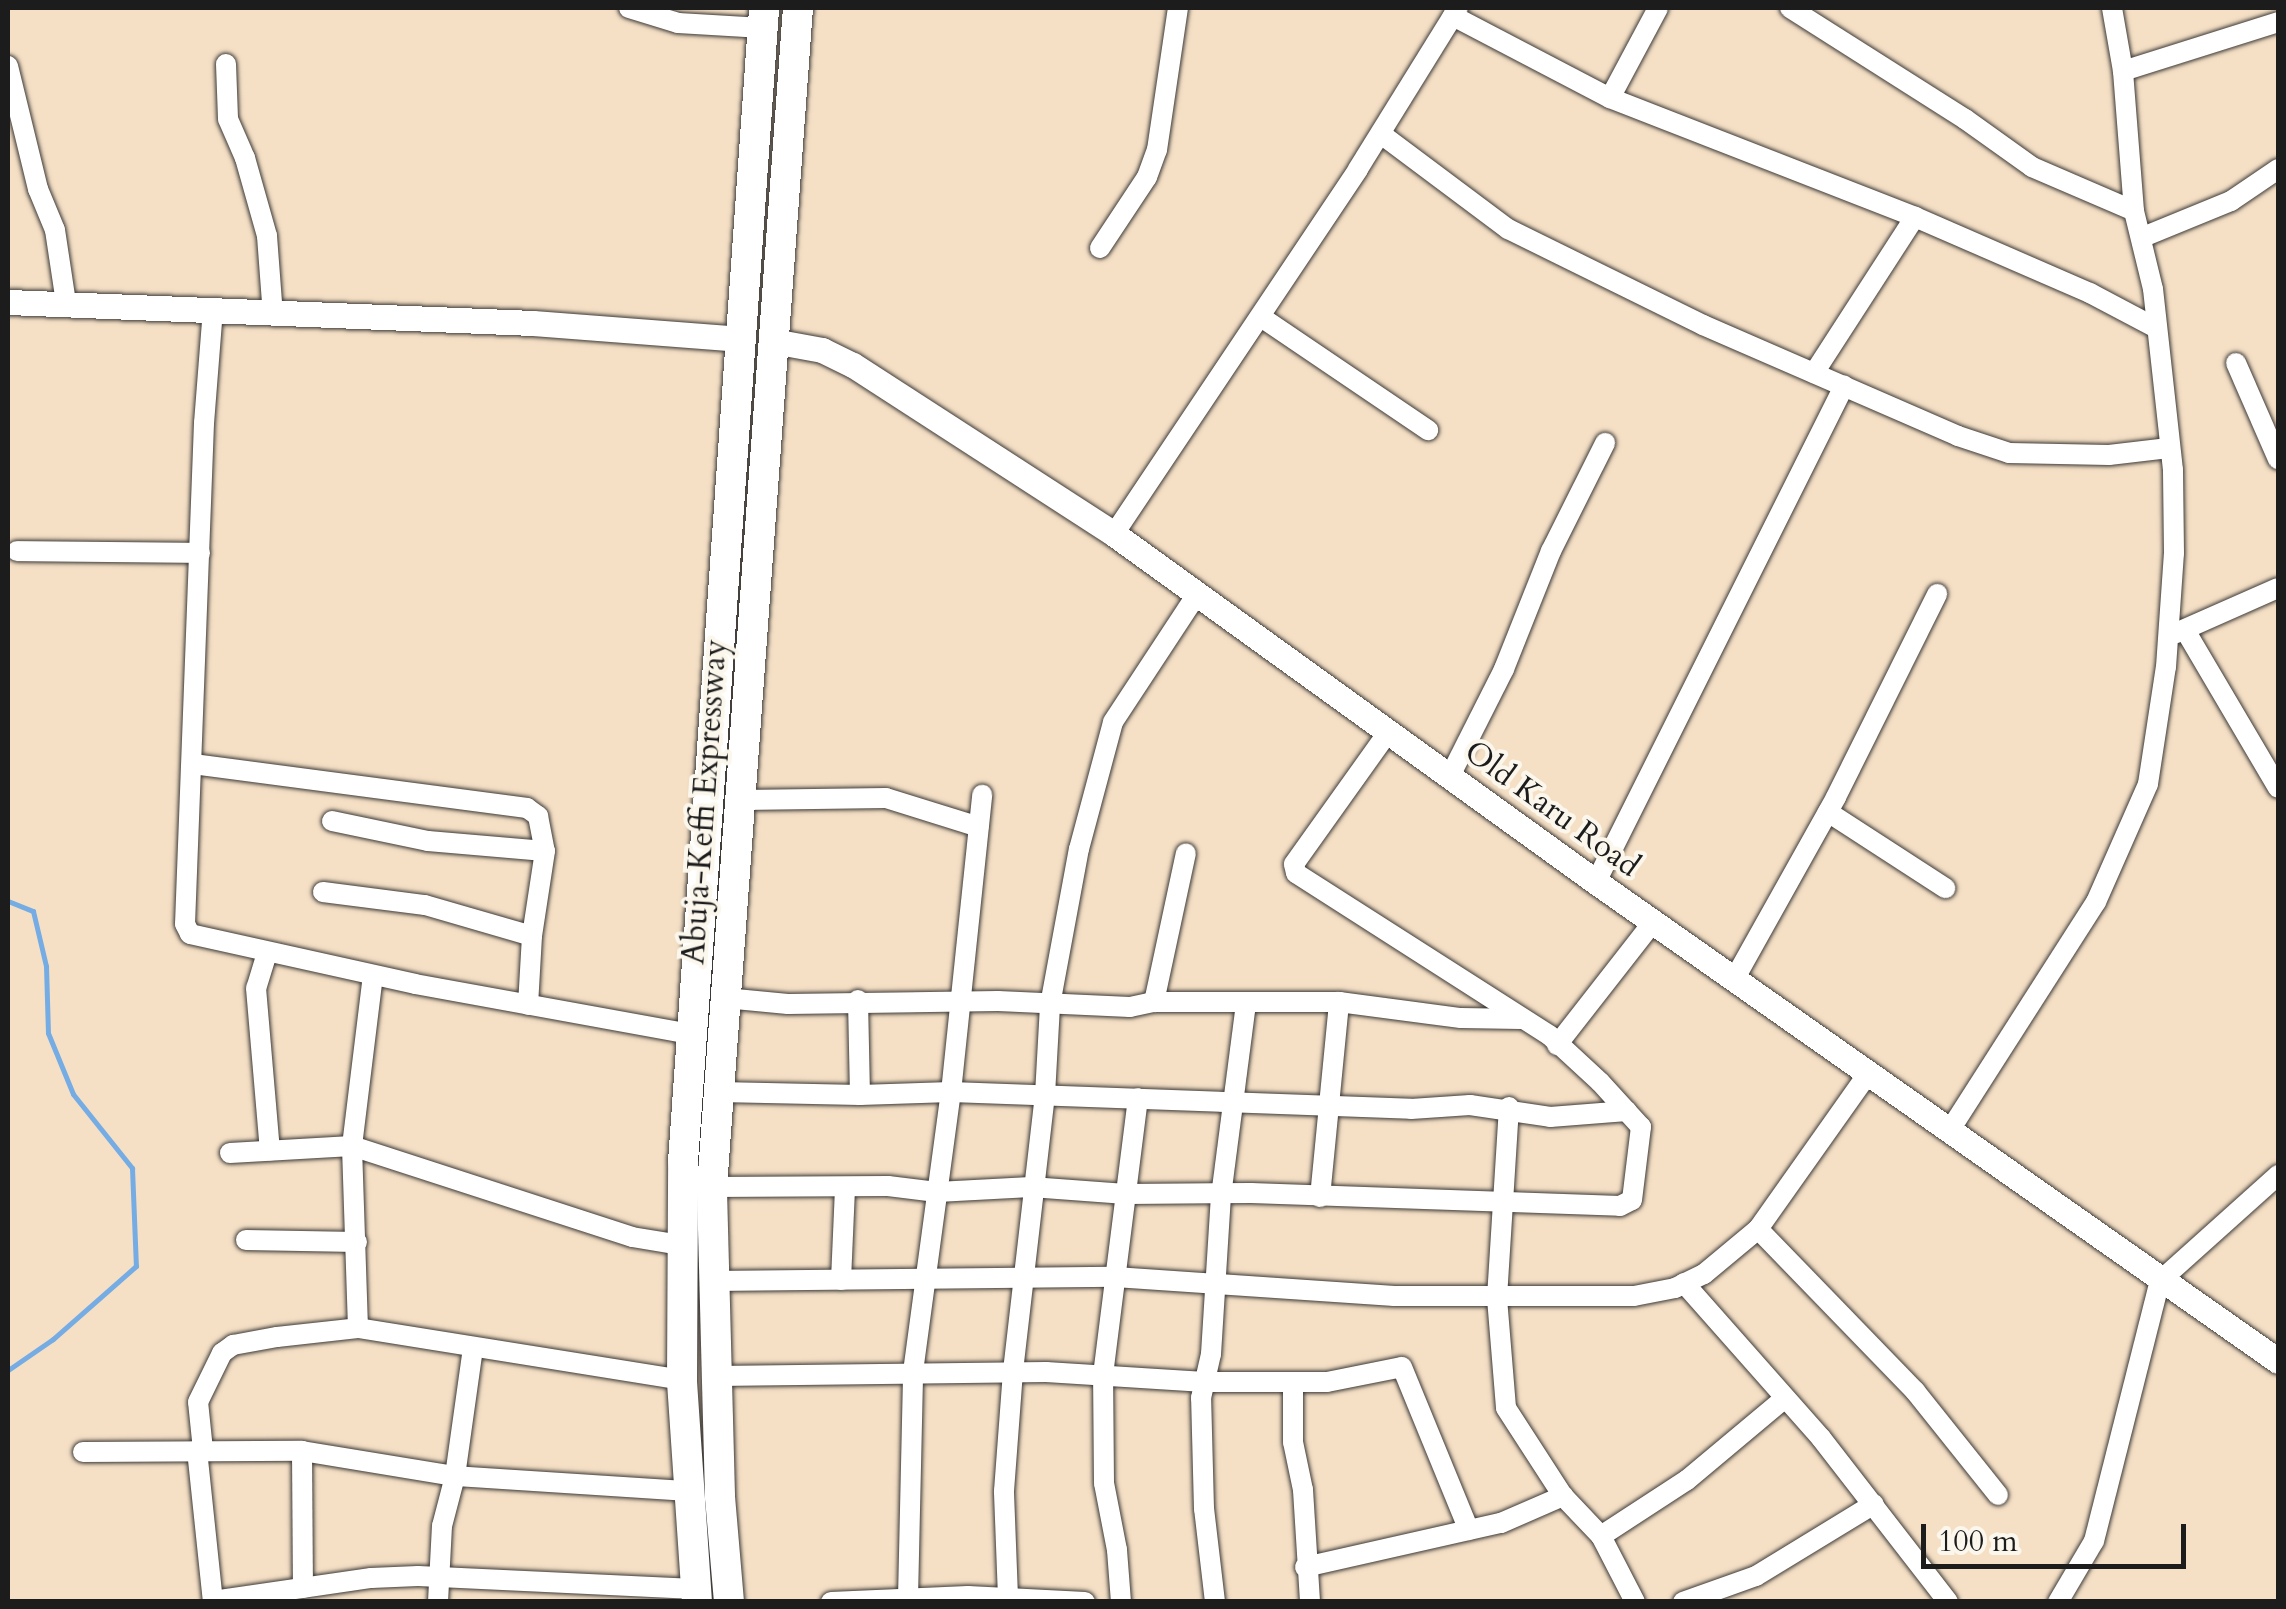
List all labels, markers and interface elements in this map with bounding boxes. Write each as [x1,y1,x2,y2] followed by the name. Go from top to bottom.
[674,638,736,966] street label: Abuja-Keffi Expressway
[1457,733,1647,885] street label: Old Karu Road
[1926,1504,2191,1566] scale bar
[1938,1521,2018,1562] text: 100 m

